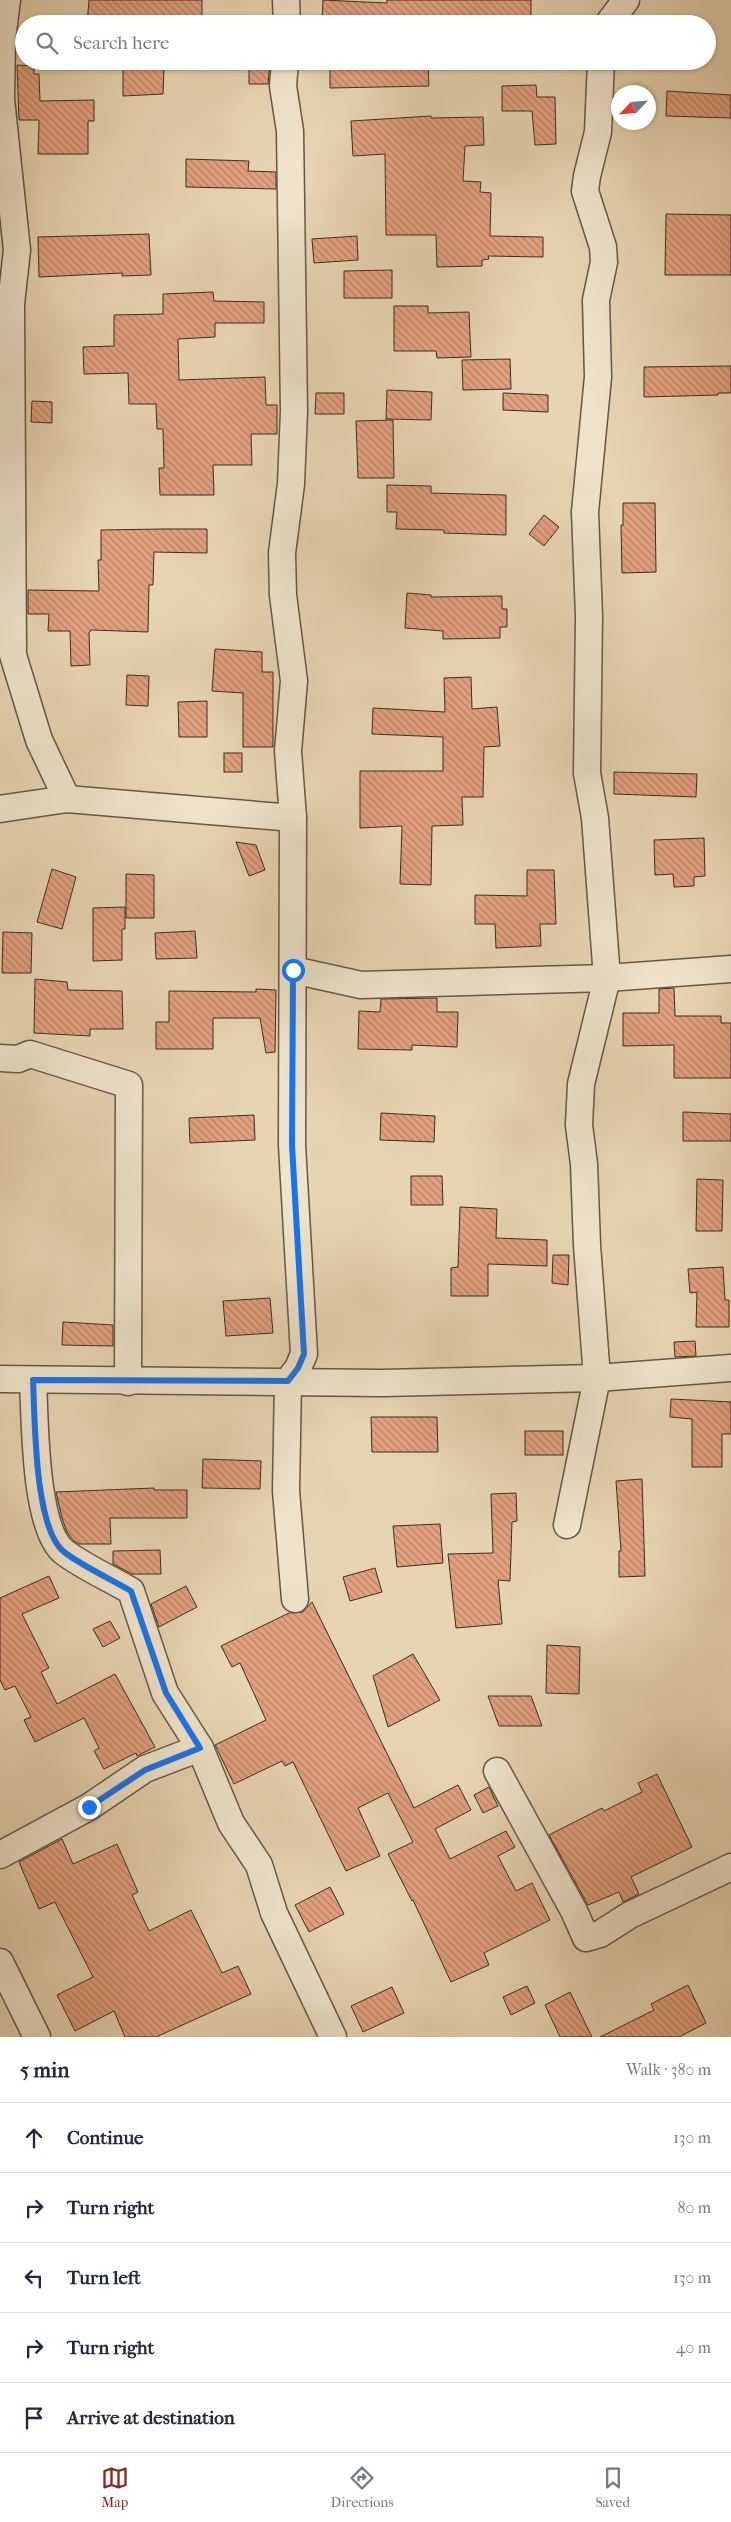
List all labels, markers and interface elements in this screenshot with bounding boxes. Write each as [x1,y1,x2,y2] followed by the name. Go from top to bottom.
[15,15,716,70] search box
[33,29,61,57] icon: search
[73,32,169,54] text: Search here
[611,85,656,130] north arrow
[282,959,305,982] route start
[78,1796,101,1819] route end
[20,2058,69,2082] text: 5 min
[626,2060,711,2079] text: Walk · 380 m
[20,2124,48,2152] icon: ahead
[67,2127,143,2149] text: Continue
[673,2128,711,2147] text: 130 m
[20,2194,48,2222] icon: right
[67,2197,154,2219] text: Turn right
[677,2198,711,2217] text: 80 m
[20,2264,48,2292] icon: left
[67,2267,141,2289] text: Turn left
[673,2268,711,2287] text: 130 m
[20,2334,48,2362] icon: right
[67,2337,154,2359] text: Turn right
[676,2338,711,2357] text: 40 m
[20,2404,48,2432] icon: arrive
[67,2407,235,2429] text: Arrive at destination
[101,2464,129,2511] tab: Map
[331,2464,394,2511] tab: Directions
[595,2464,630,2511] tab: Saved

